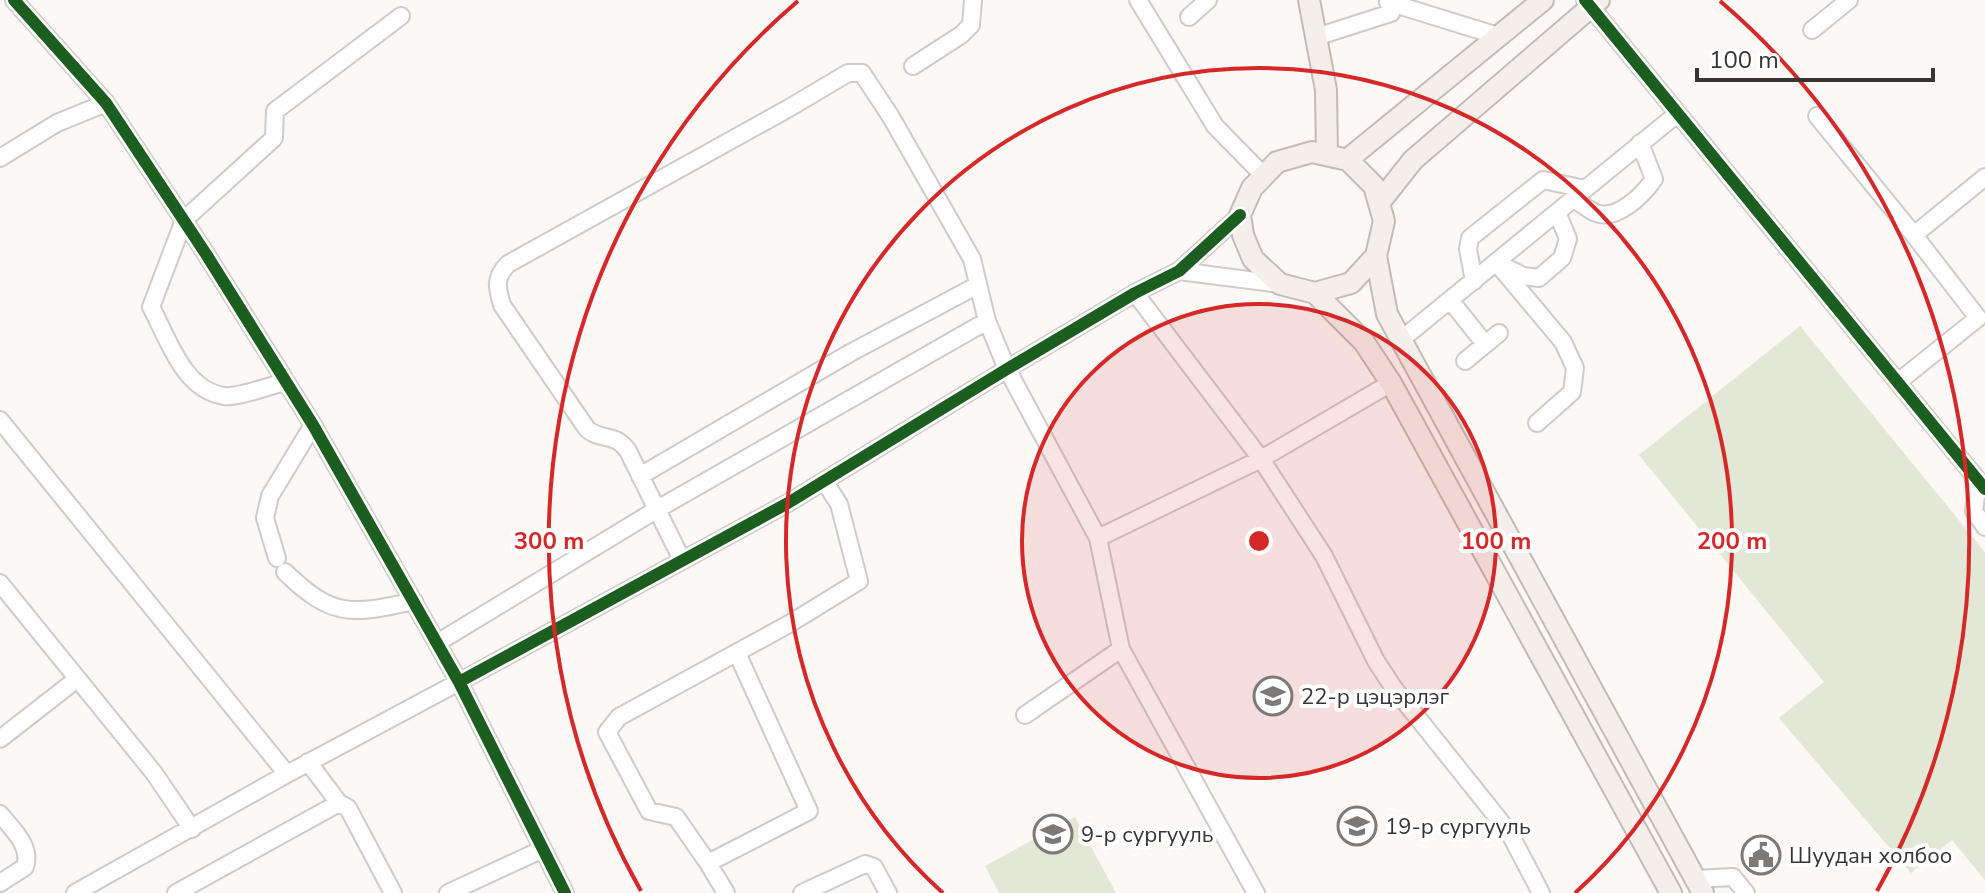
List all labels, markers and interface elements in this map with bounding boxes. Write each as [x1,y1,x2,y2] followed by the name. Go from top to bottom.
[1697,32,1933,82] scale bar
[1709,44,1779,76] text: 100 m
[514,525,584,557] text: 300 m
[1461,525,1531,557] text: 100 m
[1697,525,1767,557] text: 200 m
[1245,527,1273,555] centre of rings
[1252,675,1294,717] school or university icon: 22-р цэцэрлэг
[1301,682,1450,712] place label: 22-р цэцэрлэг
[1336,805,1378,847] school or university icon: 19-р сургууль
[1385,812,1531,842] place label: 19-р сургууль
[1032,813,1074,855] school or university icon: 9-р сургууль
[1081,820,1214,850] place label: 9-р сургууль
[1740,834,1782,876] public building icon: Шуудан холбоо
[1789,841,1952,871] place label: Шуудан холбоо

